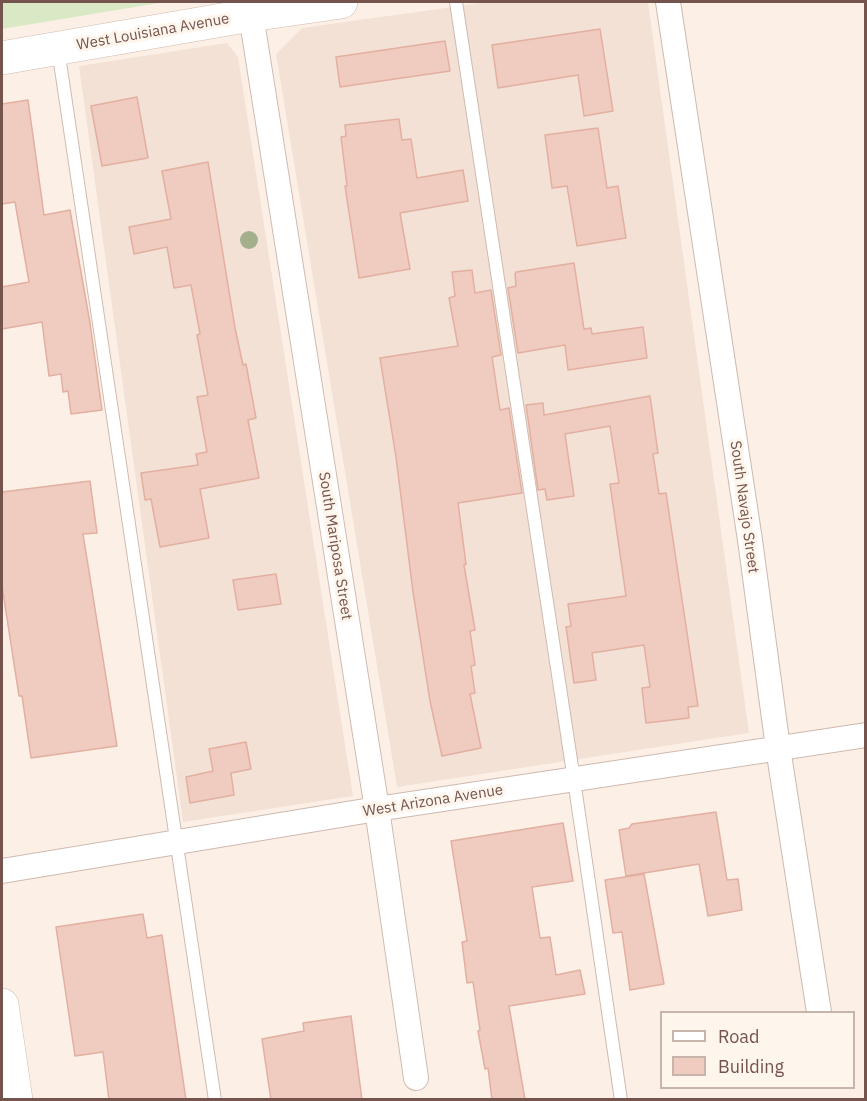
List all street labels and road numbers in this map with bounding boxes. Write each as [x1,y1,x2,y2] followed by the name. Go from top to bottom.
[75,10,231,54] street label: West Louisiana Avenue
[726,440,762,574] street label: South Navajo Street
[314,471,356,621] street label: South Mariposa Street
[362,781,504,821] street label: West Arizona Avenue

